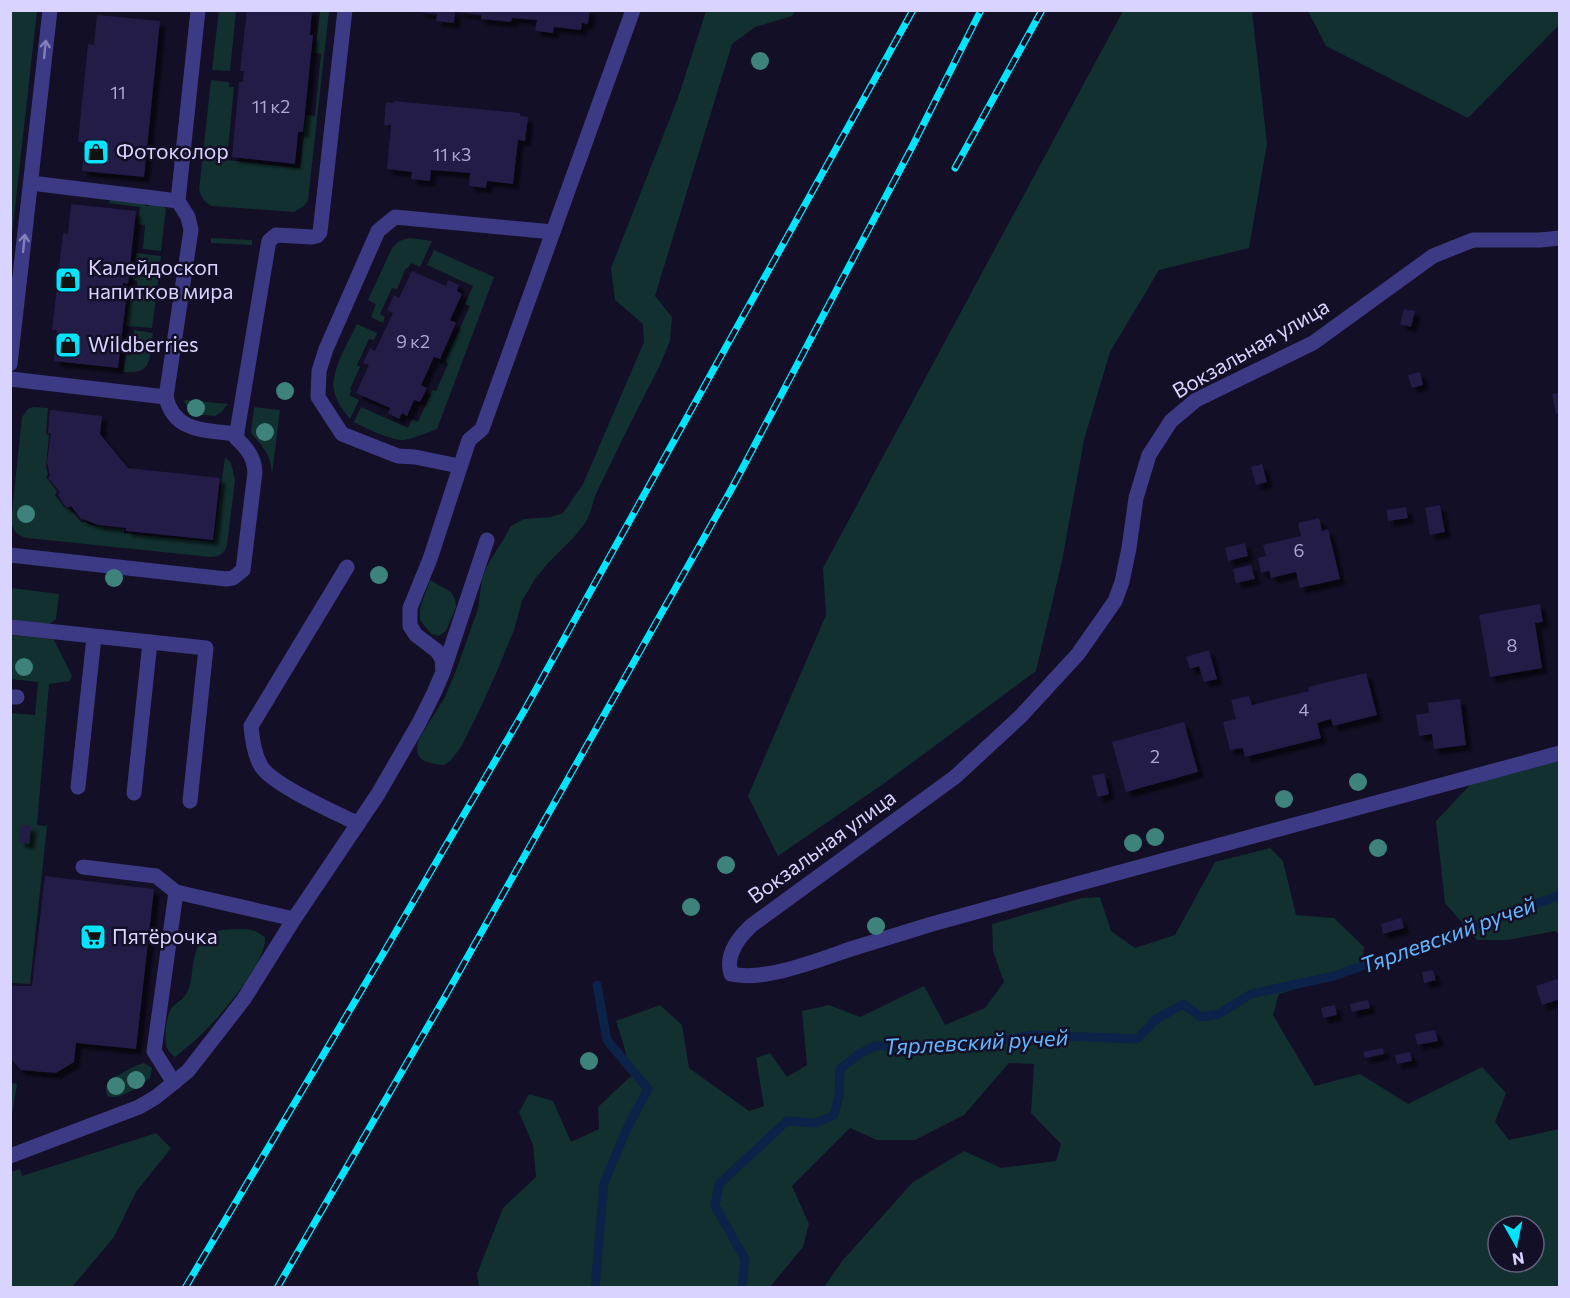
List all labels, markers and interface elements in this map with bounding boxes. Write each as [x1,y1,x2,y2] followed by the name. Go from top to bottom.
[40,40,51,60] one-way arrow
[110,81,126,103] house number: 11
[252,95,290,117] house number: 11 к2
[81,137,111,167] shop icon: Фотоколор
[116,138,229,163] place label: Фотоколор
[433,143,471,165] house number: 11 к3
[19,234,30,254] one-way arrow
[88,254,233,303] place label: Калейдоскоп напитков мира
[53,265,83,295] shop icon: Калейдоскоп напитков мира
[1168,293,1333,403] street label: Вокзальная улица
[53,330,83,360] shop icon: Wildberries
[396,330,430,352] house number: 9 к2
[88,331,199,356] place label: Wildberries
[1294,539,1304,561] house number: 6
[1507,634,1518,656] house number: 8
[1299,698,1310,720] house number: 4
[1150,745,1160,767] house number: 2
[742,784,900,908] street label: Вокзальная улица
[1357,890,1539,979] water label: Тярлевский ручей
[78,922,108,952] supermarket icon: Пятёрочка
[112,923,218,948] place label: Пятёрочка
[883,1023,1069,1060] water label: Тярлевский ручей
[1486,1214,1546,1274] north arrow
[1511,1249,1526,1270] text: N

